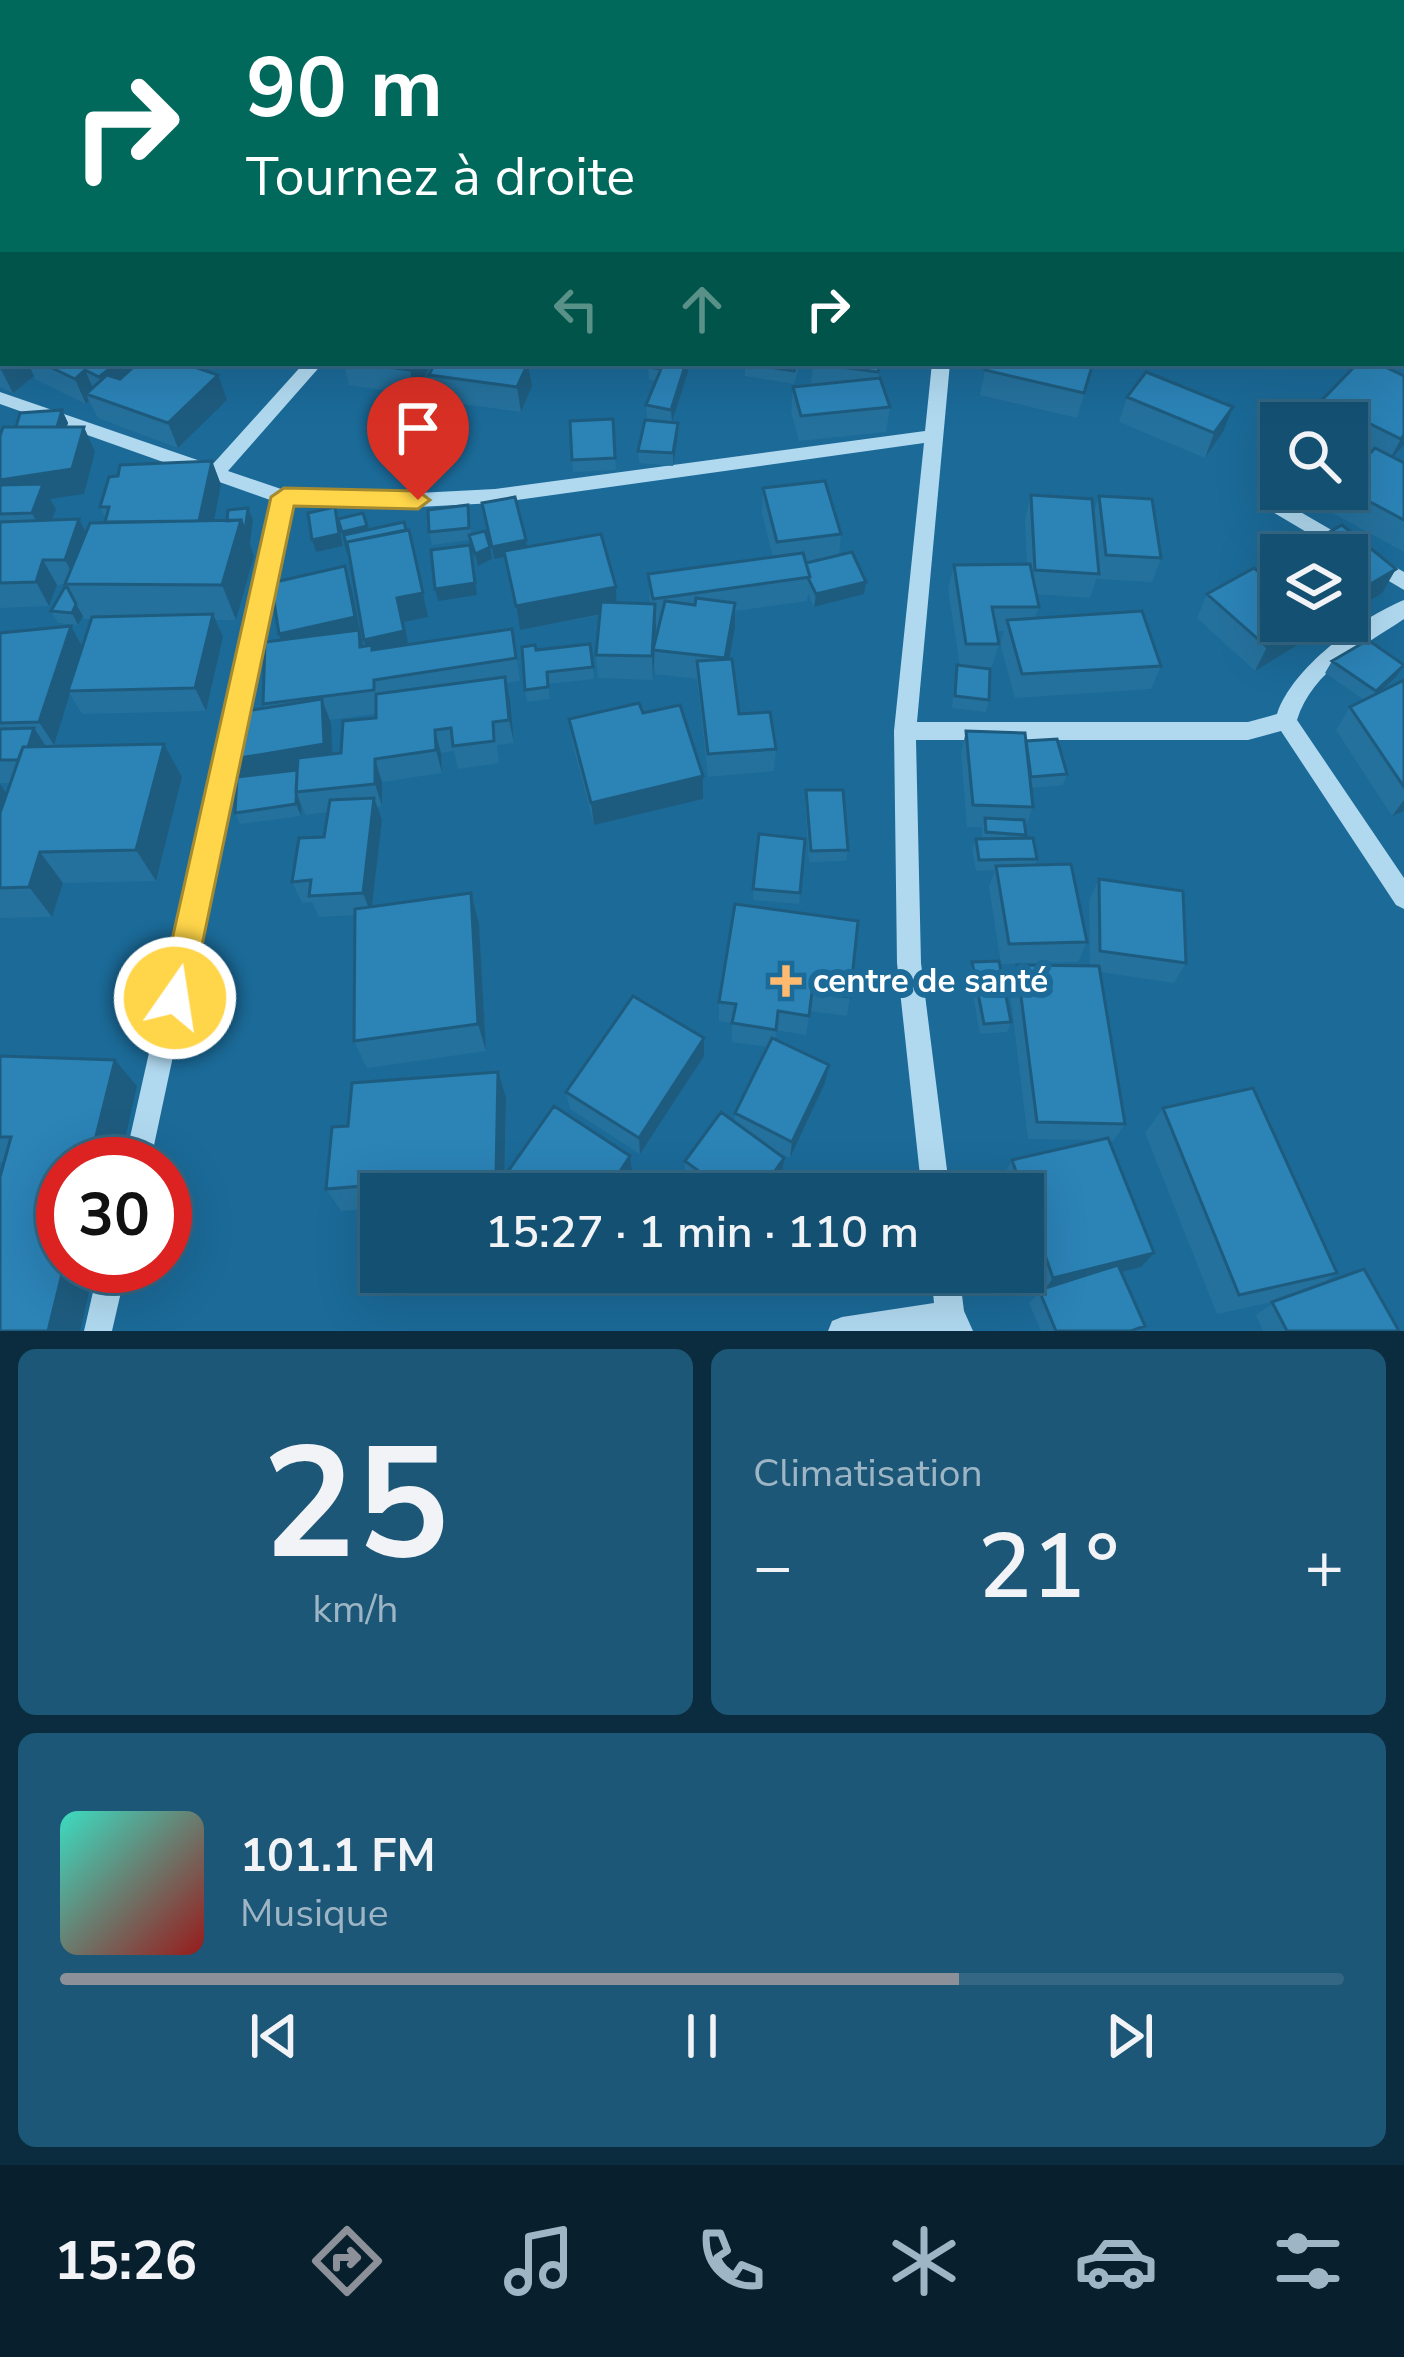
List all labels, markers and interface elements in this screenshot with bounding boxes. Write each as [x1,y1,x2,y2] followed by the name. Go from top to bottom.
[246,31,443,146] text: 90 m
[48,48,204,204] icon: right
[246,140,635,214] text: Tournez à droite
[543,276,609,342] icon: left
[669,276,735,342] icon: ahead
[795,276,861,342] icon: right
[367,377,469,500] pin
[385,395,451,461] icon: arrive
[1260,402,1368,642] map controls
[1260,402,1368,510] button: search
[1260,534,1368,642] button: layers
[112,935,238,1061] position arrow
[813,959,1048,1004] place label: centre de santé
[770,965,802,997] marker: centre de santé
[36,1137,192,1293] speed limit sign: 30
[485,1202,919,1263] text: 15:27 · 1 min · 110 m
[262,1398,449,1611] text: 25
[753,1447,983,1500] text: Climatisation
[978,1506,1119,1629] text: 21°
[753,1522,793,1612] text: −
[1304,1522,1344,1612] text: +
[313,1583,398,1636] text: km/h
[240,1826,436,1887] text: 101.1 FM
[240,1887,388,1940] text: Musique
[241,2003,307,2069] icon: previous
[669,2003,735,2069] icon: pause
[1097,2003,1163,2069] icon: next
[305,2219,389,2303] icon: directions
[497,2219,581,2303] icon: music
[689,2219,773,2303] icon: phone
[882,2219,966,2303] icon: climate
[1074,2219,1158,2303] icon: car
[1266,2219,1350,2303] icon: filters
[54,2224,197,2298] text: 15:26

